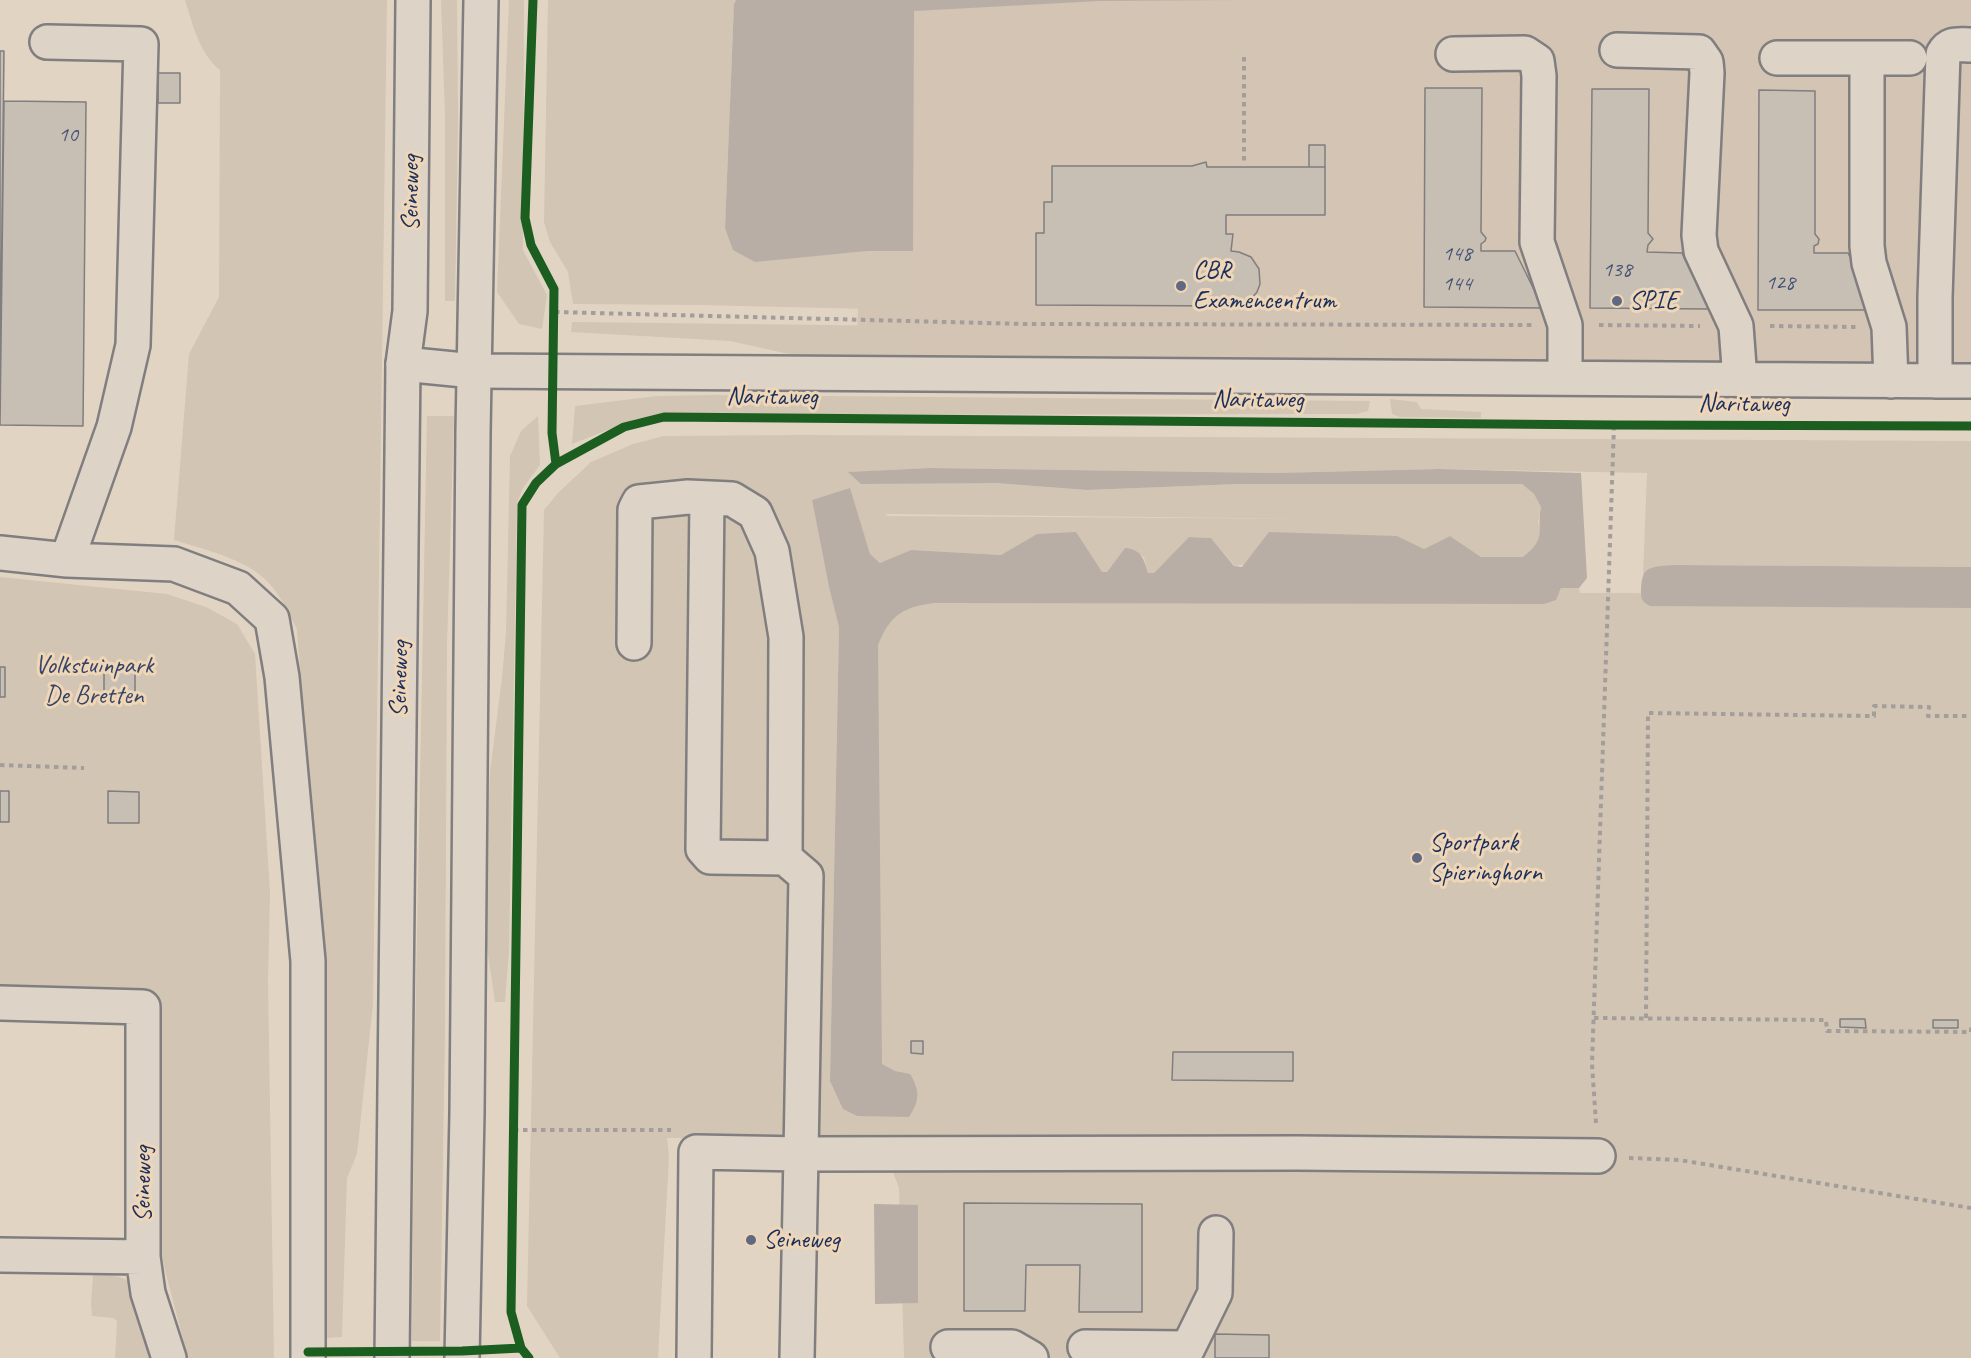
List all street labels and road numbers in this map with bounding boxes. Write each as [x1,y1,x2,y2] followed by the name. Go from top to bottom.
[395,155,427,231] street label: Seineweg
[726,381,818,413] street label: Naritaweg
[1212,384,1304,416] street label: Naritaweg
[1698,388,1790,420] street label: Naritaweg
[384,640,416,718] street label: Seineweg
[127,1146,159,1222] street label: Seineweg

